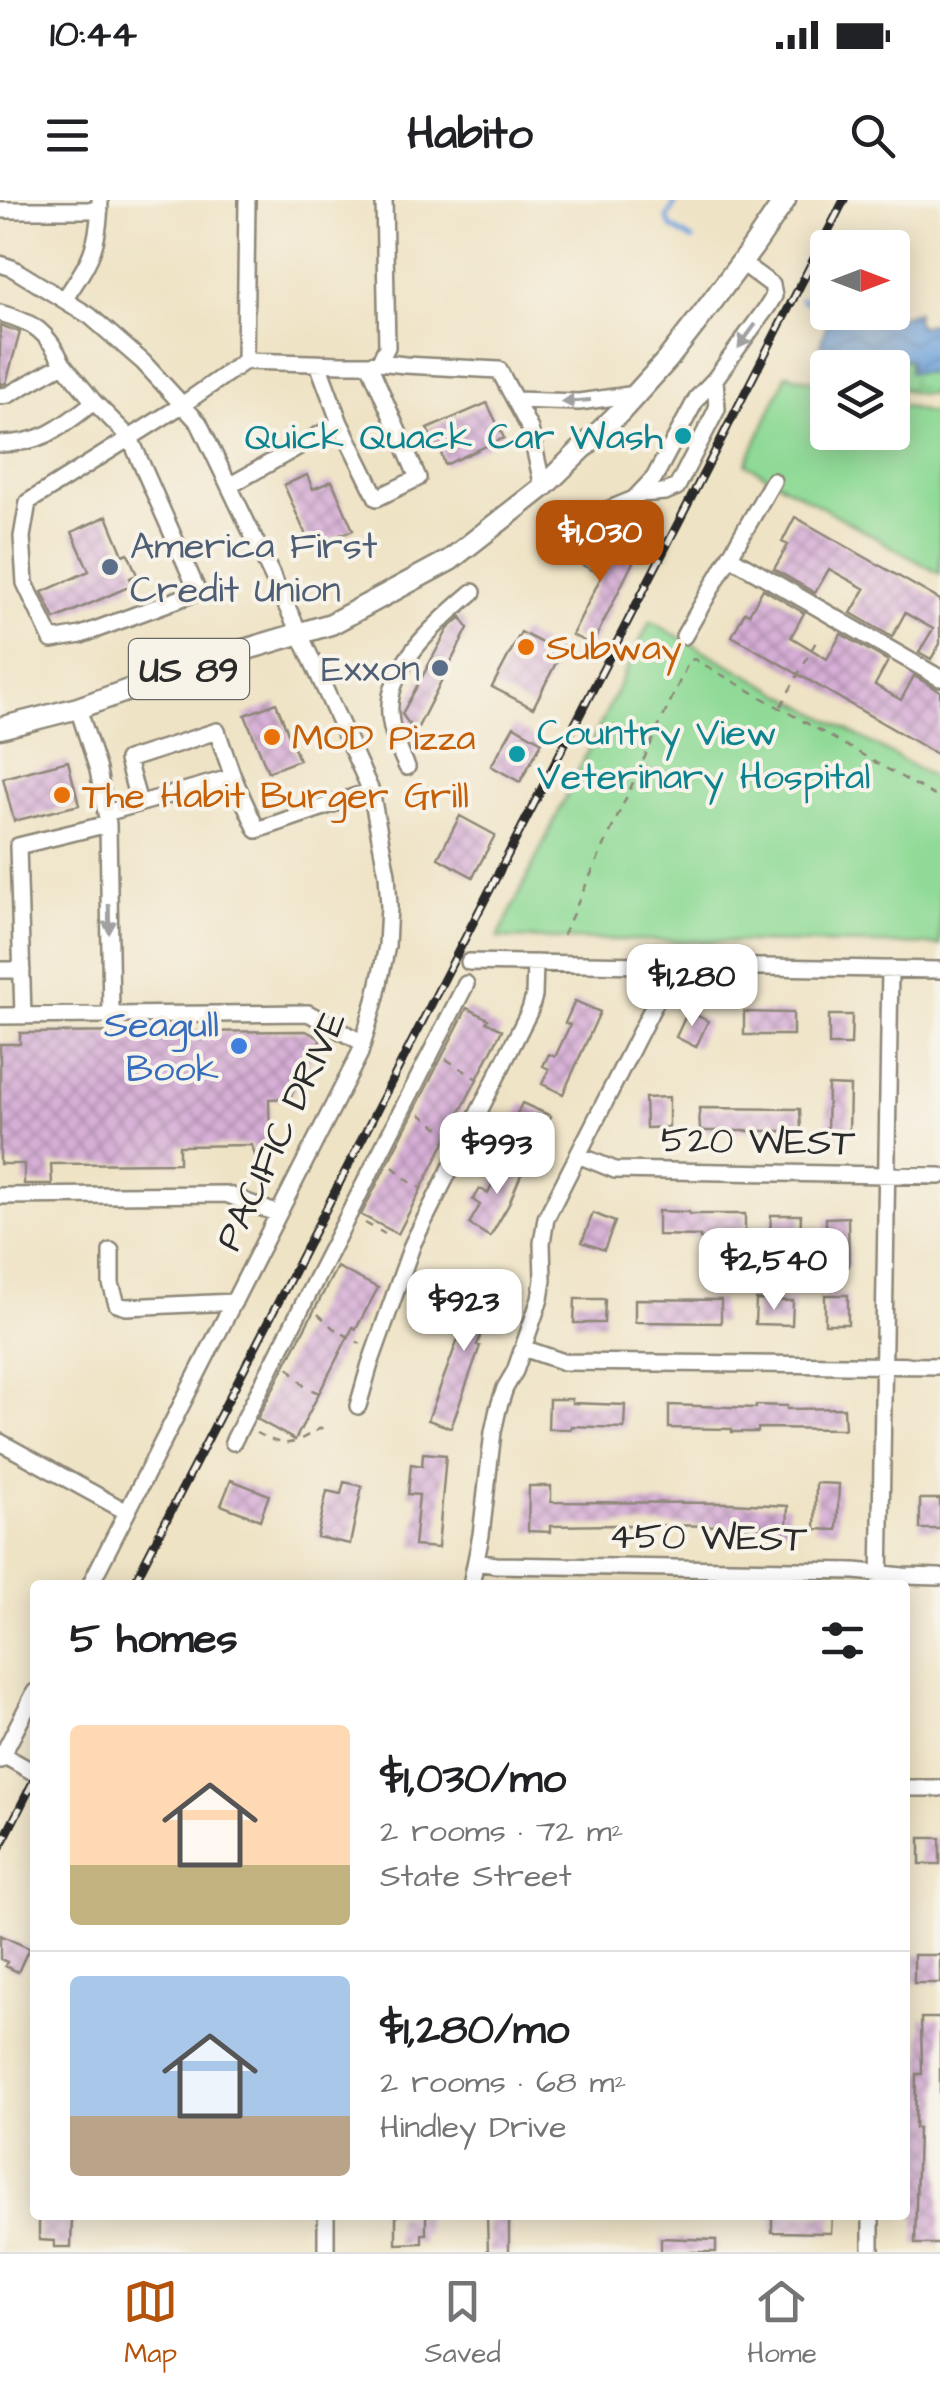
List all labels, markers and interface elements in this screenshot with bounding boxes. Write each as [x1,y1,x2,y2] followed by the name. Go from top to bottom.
[50,9,137,61] text: 10:44
[407,104,533,166] text: Habito
[40,108,95,163] icon: menu
[845,108,900,163] icon: search
[810,230,910,330] north arrow
[810,230,910,450] map controls
[738,323,758,349] one-way arrow
[810,350,910,450] button: layers
[560,393,592,409] one-way arrow
[245,412,663,464] place label: Quick Quack Car Wash
[672,425,694,447] marker: Quick Quack Car Wash
[519,500,681,585] pin: $1,030
[558,510,642,555] text: $1,030
[130,521,377,617] place label: America First Credit Union
[99,556,121,578] marker: America First Credit Union
[546,623,682,676] place label: Subway
[515,636,537,658] marker: Subway
[129,639,249,699] road number: US 89
[321,644,420,696] place label: Exxon
[429,657,451,679] marker: Exxon
[537,708,870,805] place label: Country View Veterinary Hospital
[292,713,476,765] place label: MOD Pizza
[261,726,283,748] marker: MOD Pizza
[506,743,528,765] marker: Country View Veterinary Hospital
[82,771,469,823] place label: The Habit Burger Grill
[51,784,73,806] marker: The Habit Burger Grill
[102,904,118,936] one-way arrow
[611,944,773,1029] pin: $1,280
[649,954,735,999] text: $1,280
[104,1000,219,1096] place label: Seagull Book
[203,1002,360,1259] street label: PACIFIC DRIVE
[228,1035,250,1057] marker: Seagull Book
[438,1112,556,1197] pin: $993
[660,1114,856,1170] street label: 520 WEST
[462,1122,532,1167] text: $993
[693,1228,855,1313] pin: $2,540
[721,1238,827,1283] text: $2,540
[405,1269,523,1354] pin: $923
[429,1279,499,1324] text: $923
[608,1510,808,1566] street label: 450 WEST
[70,1611,237,1669] text: 5 homes
[815,1613,870,1668] icon: filters
[380,1751,566,1809] text: $1,030/mo
[150,1765,270,1885] icon: home
[380,1809,624,1854] text: 2 rooms · 72 m²
[380,1854,572,1899] text: State Street
[380,2002,569,2060] text: $1,280/mo
[150,2016,270,2136] icon: home
[380,2060,626,2105] text: 2 rooms · 68 m²
[380,2105,567,2150] text: Hindley Drive
[123,2274,178,2373] tab: Map
[425,2274,501,2373] tab: Saved
[747,2274,817,2373] tab: Home

